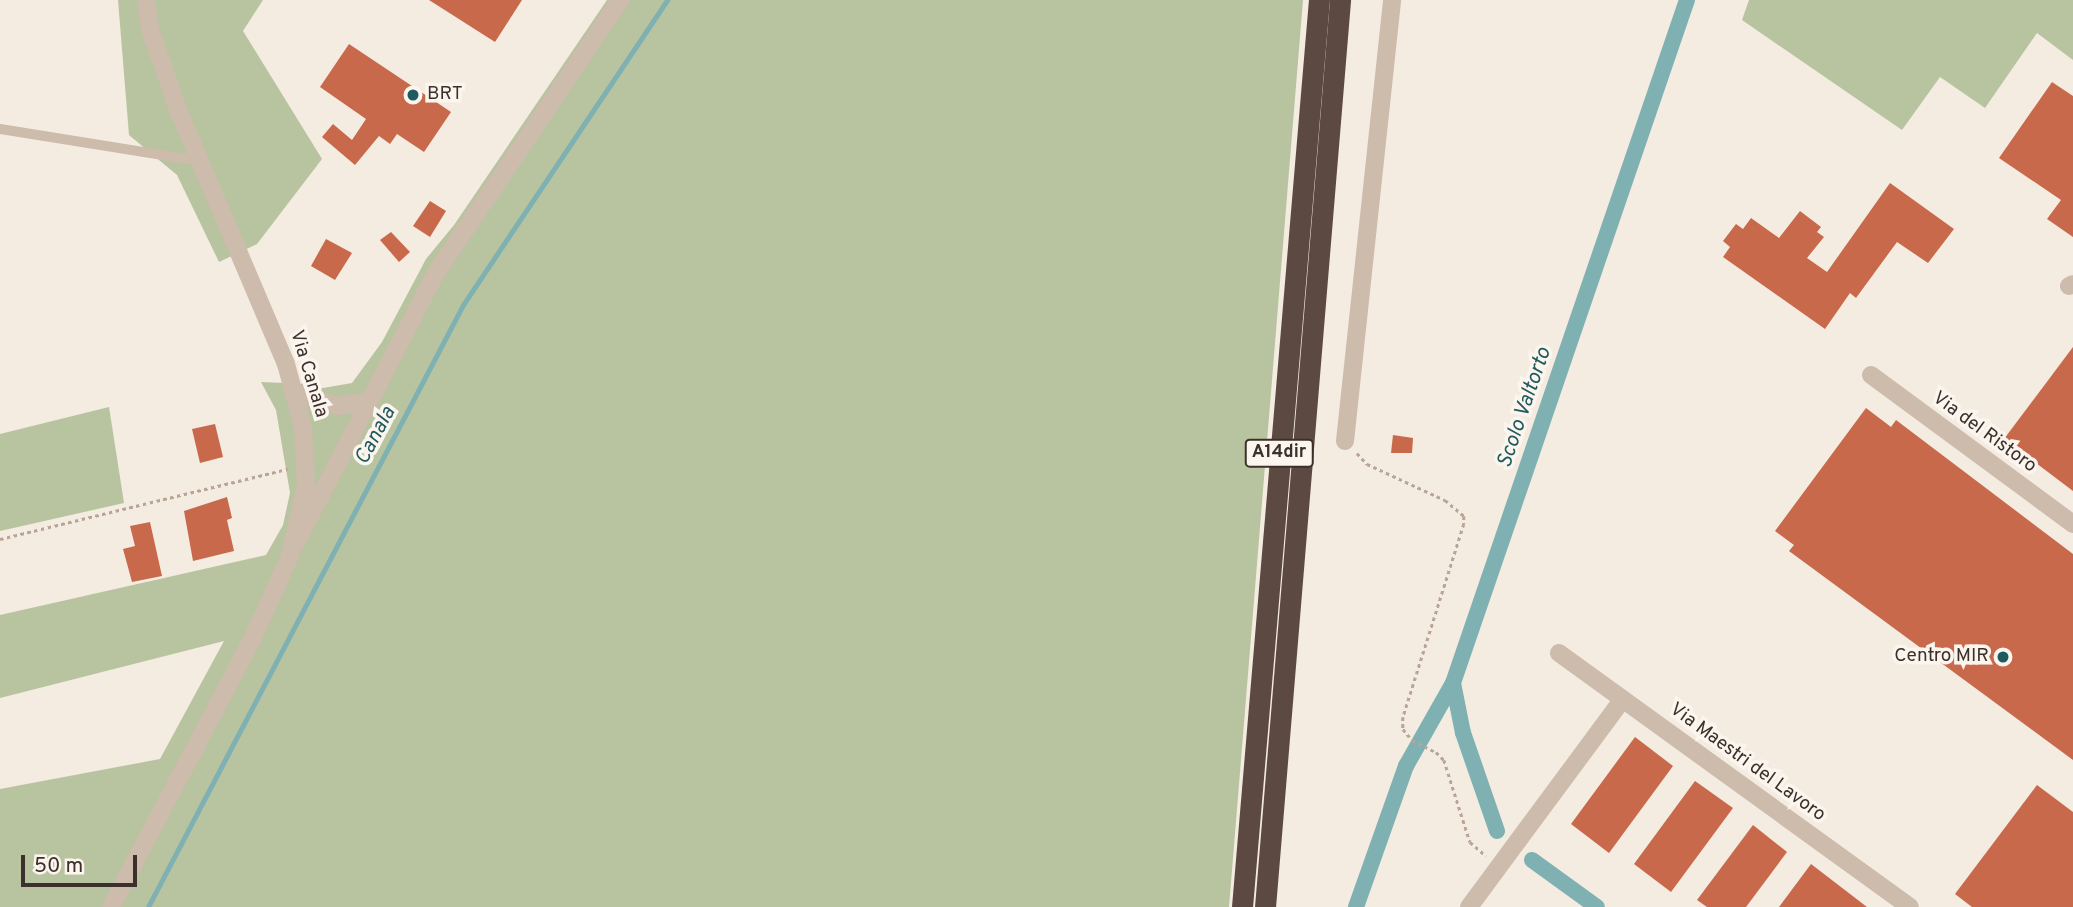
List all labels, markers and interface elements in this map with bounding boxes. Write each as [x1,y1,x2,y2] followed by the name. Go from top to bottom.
[427,84,463,106] place label: BRT
[405,87,421,103] marker: BRT
[284,328,332,420] street label: Via Canala
[1492,344,1558,472] water label: Scolo Valtorto
[1927,388,2041,478] street label: Via del Ristoro
[350,403,402,469] water label: Canala
[1244,438,1314,467] road number: A14dir
[1894,646,1989,668] place label: Centro MIR
[1995,649,2011,665] marker: Centro MIR
[1665,699,1829,827] street label: Via Maestri del Lavoro
[24,841,140,885] scale bar
[34,853,83,880] text: 50 m

